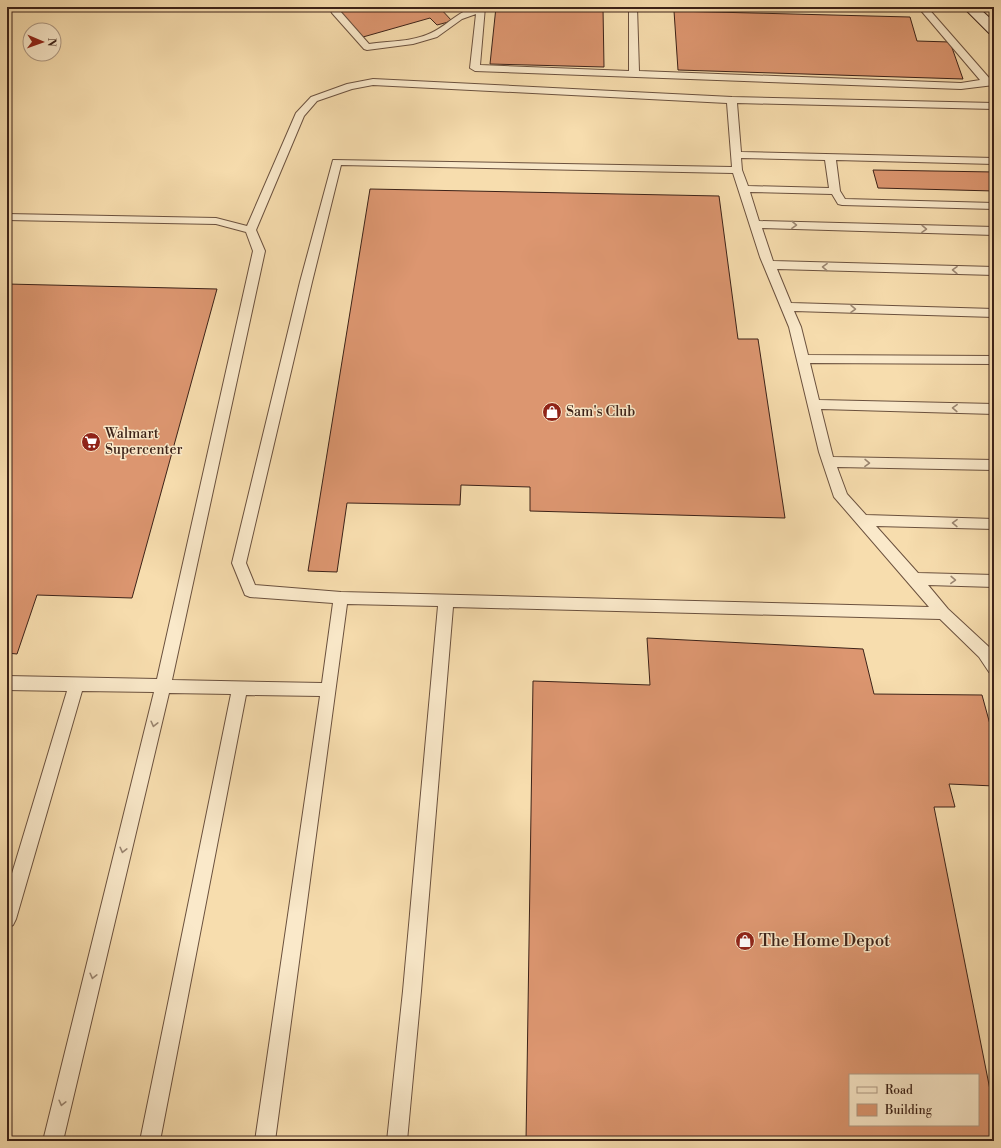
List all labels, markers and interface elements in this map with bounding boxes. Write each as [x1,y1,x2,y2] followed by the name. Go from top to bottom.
[22,22,62,62] north arrow
[44,38,58,47] text: N
[791,221,797,230] one-way arrow
[921,225,927,233] one-way arrow
[822,262,828,271] one-way arrow
[952,266,958,274] one-way arrow
[850,305,856,313] one-way arrow
[541,401,563,423] shop icon: Sam's Club
[566,403,635,421] place label: Sam's Club
[952,404,958,412] one-way arrow
[104,425,183,459] place label: Walmart Supercenter
[80,431,102,453] supermarket icon: Walmart Supercenter
[864,459,870,467] one-way arrow
[952,518,958,527] one-way arrow
[950,575,956,584] one-way arrow
[150,720,159,727] one-way arrow
[120,847,128,853] one-way arrow
[734,930,756,952] shop icon: The Home Depot
[759,930,890,952] place label: The Home Depot
[89,973,97,980] one-way arrow
[849,1074,979,1126] legend
[885,1083,913,1098] text: Road
[59,1100,67,1106] one-way arrow
[884,1103,933,1118] text: Building

